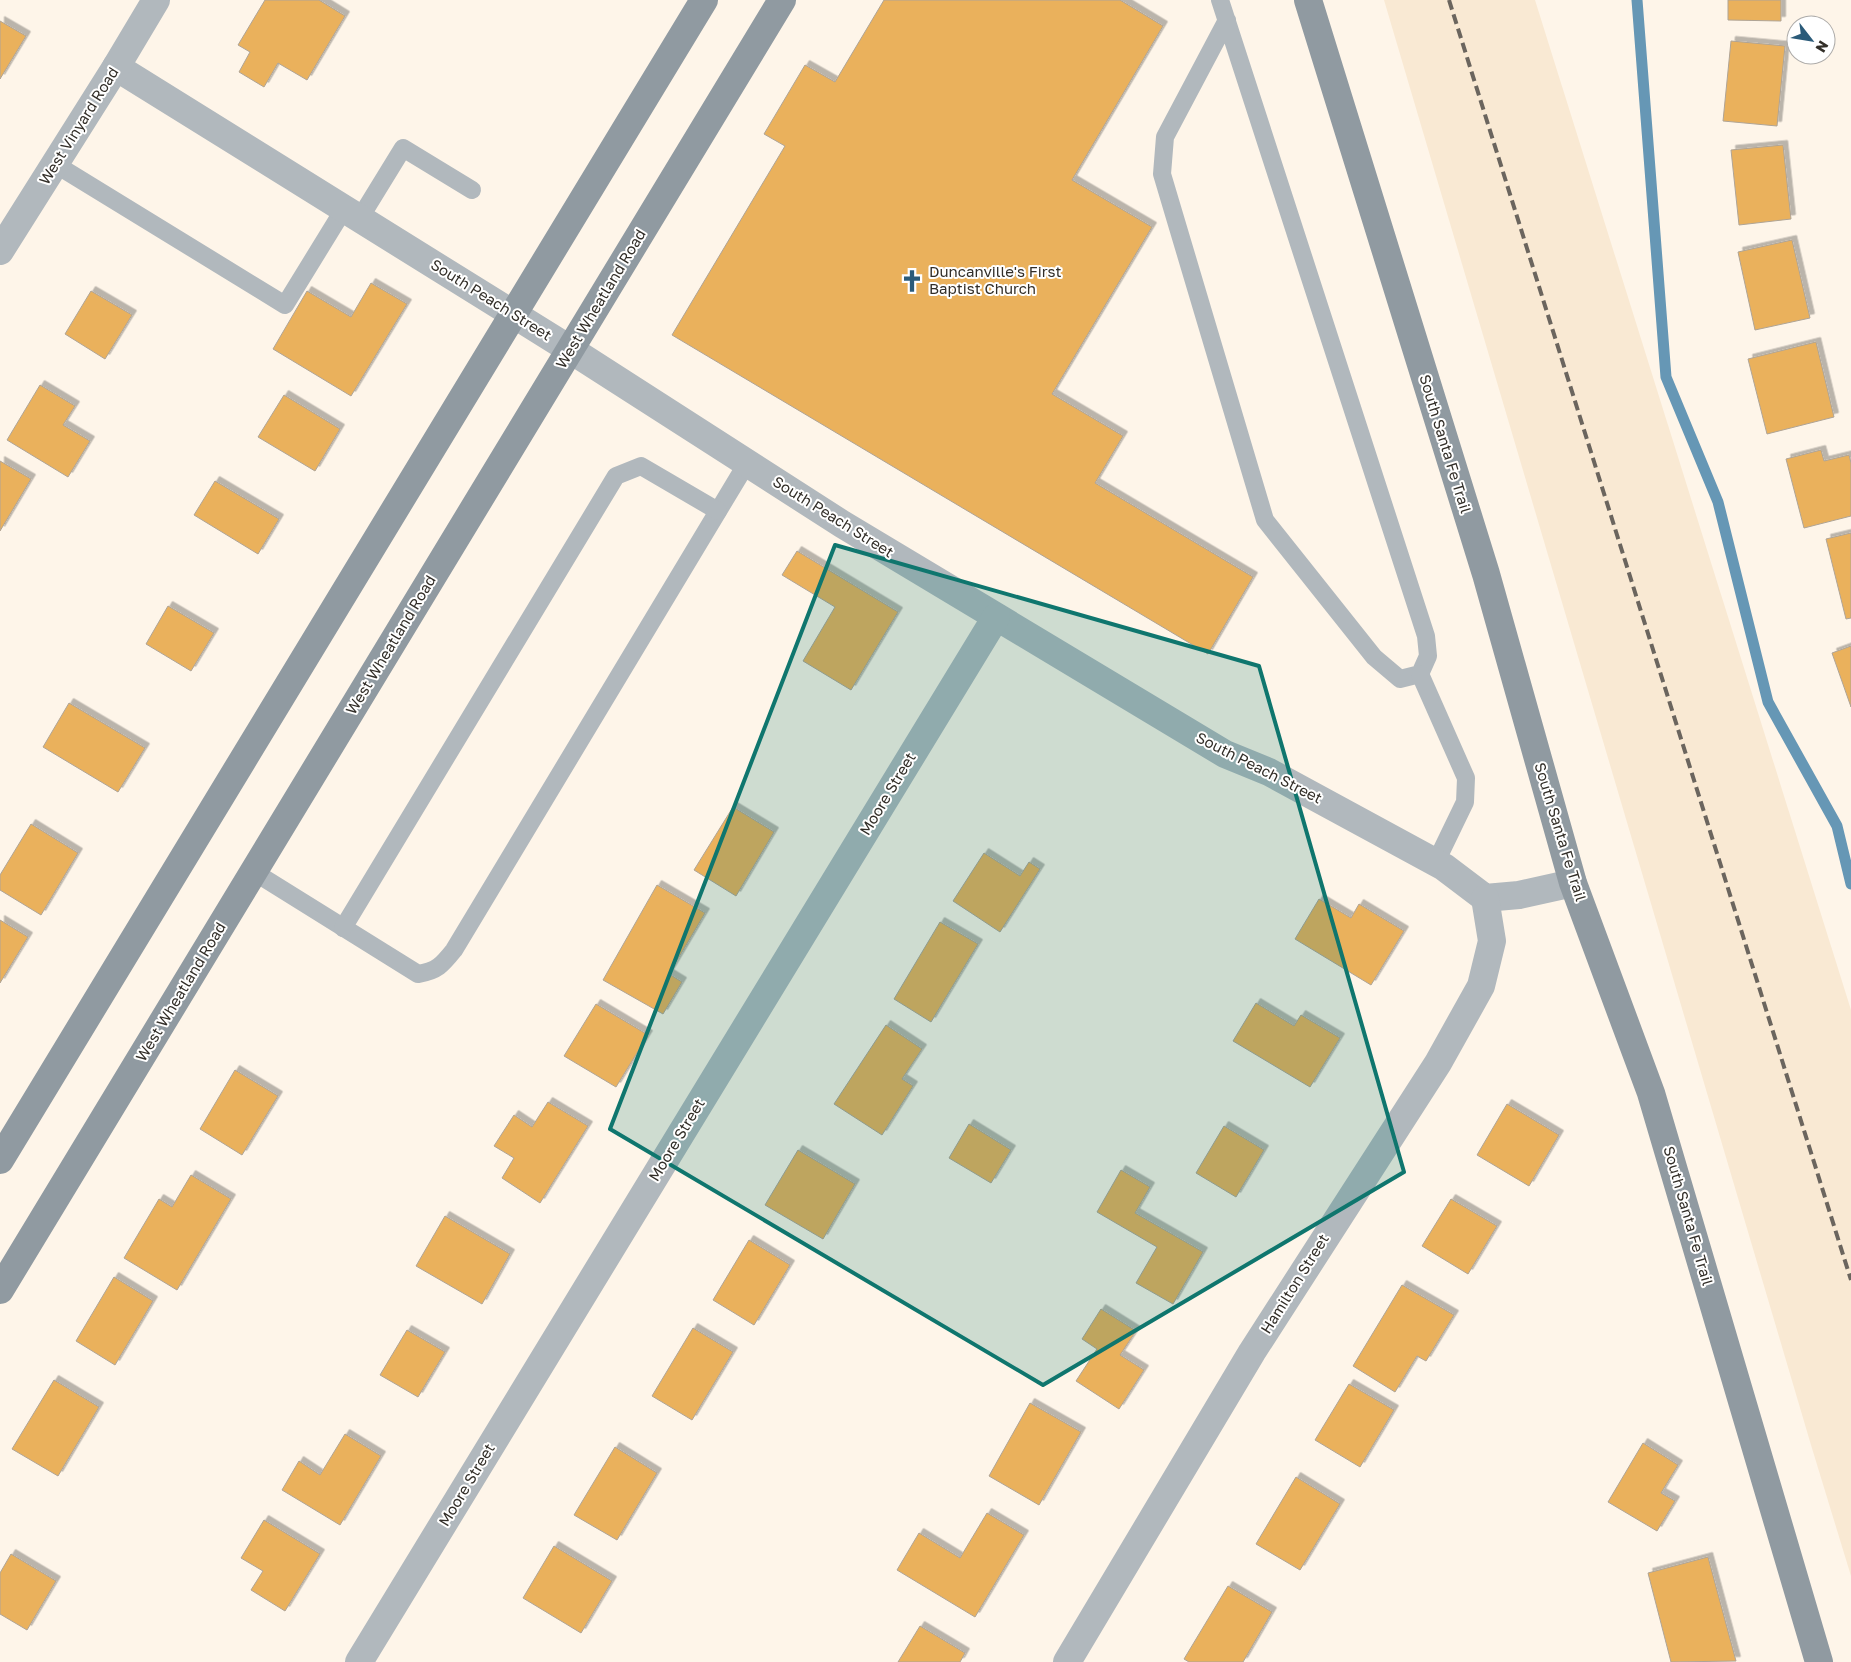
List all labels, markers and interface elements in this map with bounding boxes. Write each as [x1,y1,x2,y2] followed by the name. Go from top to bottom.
[1786,15,1836,65] north arrow
[1813,38,1833,56] text: N
[35,63,122,188] street label: West Vinyard Road
[551,226,649,371] street label: West Wheatland Road
[428,255,555,344] street label: South Peach Street
[929,262,1062,297] place label: Duncanville's First Baptist Church
[899,268,925,294] church icon: Duncanville's First Baptist Church
[1416,372,1476,515] street label: South Santa Fe Trail
[770,472,897,561] street label: South Peach Street
[341,572,439,717] street label: West Wheatland Road
[1193,728,1325,807] street label: South Peach Street
[855,749,919,838] street label: Moore Street
[1531,760,1591,903] street label: South Santa Fe Trail
[131,919,229,1064] street label: West Wheatland Road
[644,1095,708,1184] street label: Moore Street
[1660,1144,1718,1288] street label: South Santa Fe Trail
[1256,1230,1332,1337] street label: Hamilton Street
[434,1440,498,1529] street label: Moore Street

